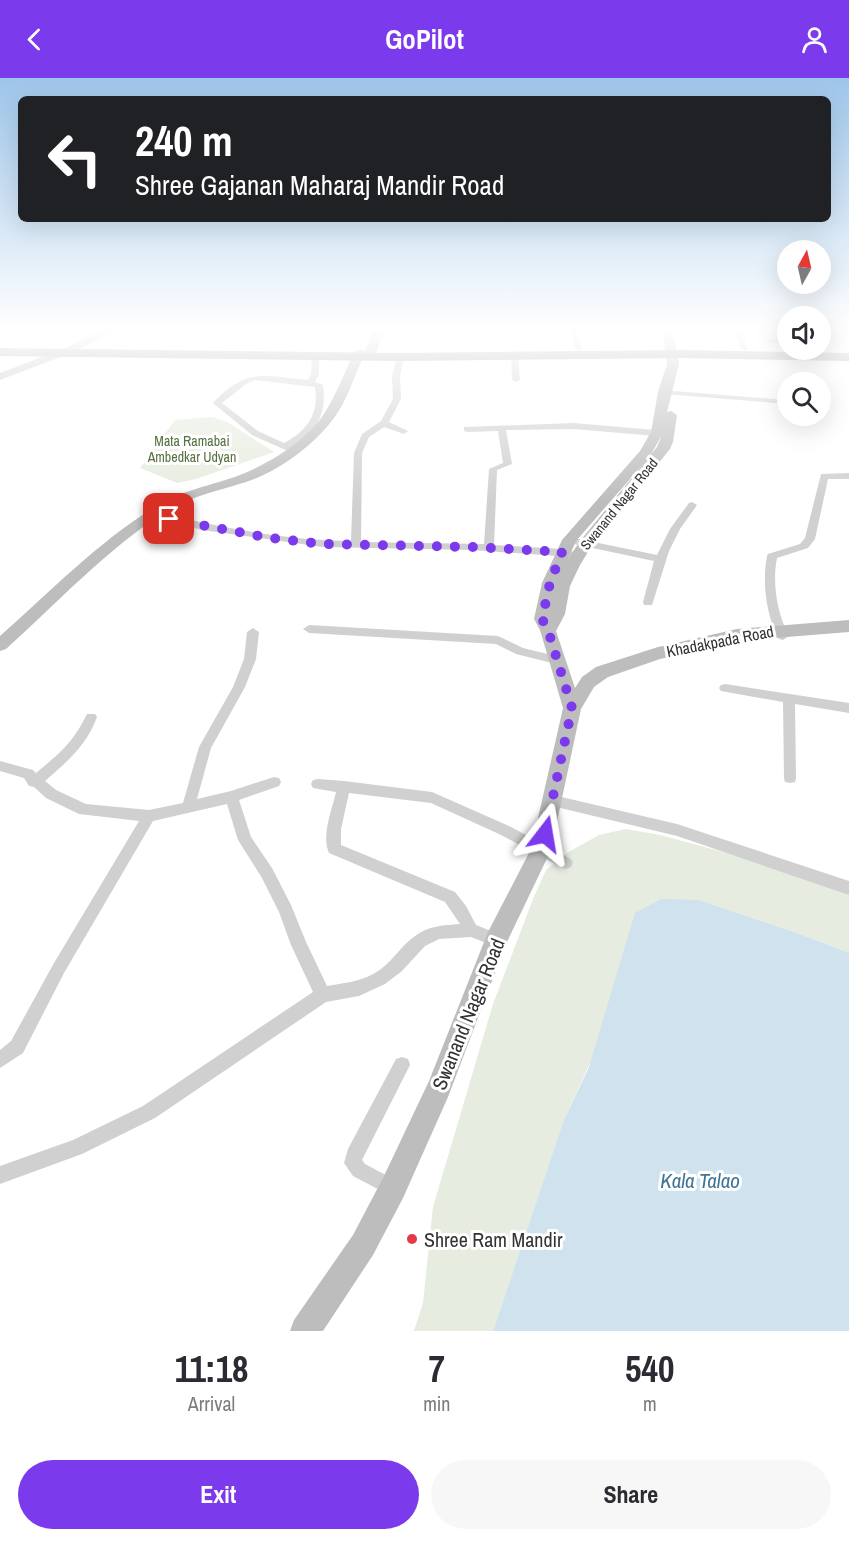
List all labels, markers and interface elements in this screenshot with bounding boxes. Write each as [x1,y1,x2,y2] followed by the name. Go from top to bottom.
[385,21,464,57] text: GoPilot
[18,23,51,56] icon: back
[798,23,831,56] icon: person
[135,113,233,169] text: 240 m
[36,120,114,198] icon: left
[135,167,504,203] text: Shree Gajanan Maharaj Mandir Road
[777,240,831,294] north arrow
[777,240,831,426] map controls
[777,306,831,360] button: sound
[777,372,831,426] button: search
[147,432,236,466] park label: Mata Ramabai Ambedkar Udyan
[576,454,662,554] street label: Swanand Nagar Road
[143,493,194,544] pin
[152,502,185,535] icon: arrive
[665,620,775,662] street label: Khadakpada Road
[513,802,577,866] position arrow
[425,934,511,1094] street label: Swanand Nagar Road
[660,1166,740,1195] water label: Kala Talao
[424,1226,563,1253] place label: Shree Ram Mandir
[405,1232,419,1246] marker: Shree Ram Mandir
[175,1345,249,1393] text: 11:18
[429,1345,445,1393] text: 7
[625,1345,674,1393] text: 540
[188,1390,235,1417] text: Arrival
[423,1390,450,1417] text: min
[643,1390,657,1417] text: m
[18,1460,419,1529] button: Exit
[431,1460,831,1529] button: Share

